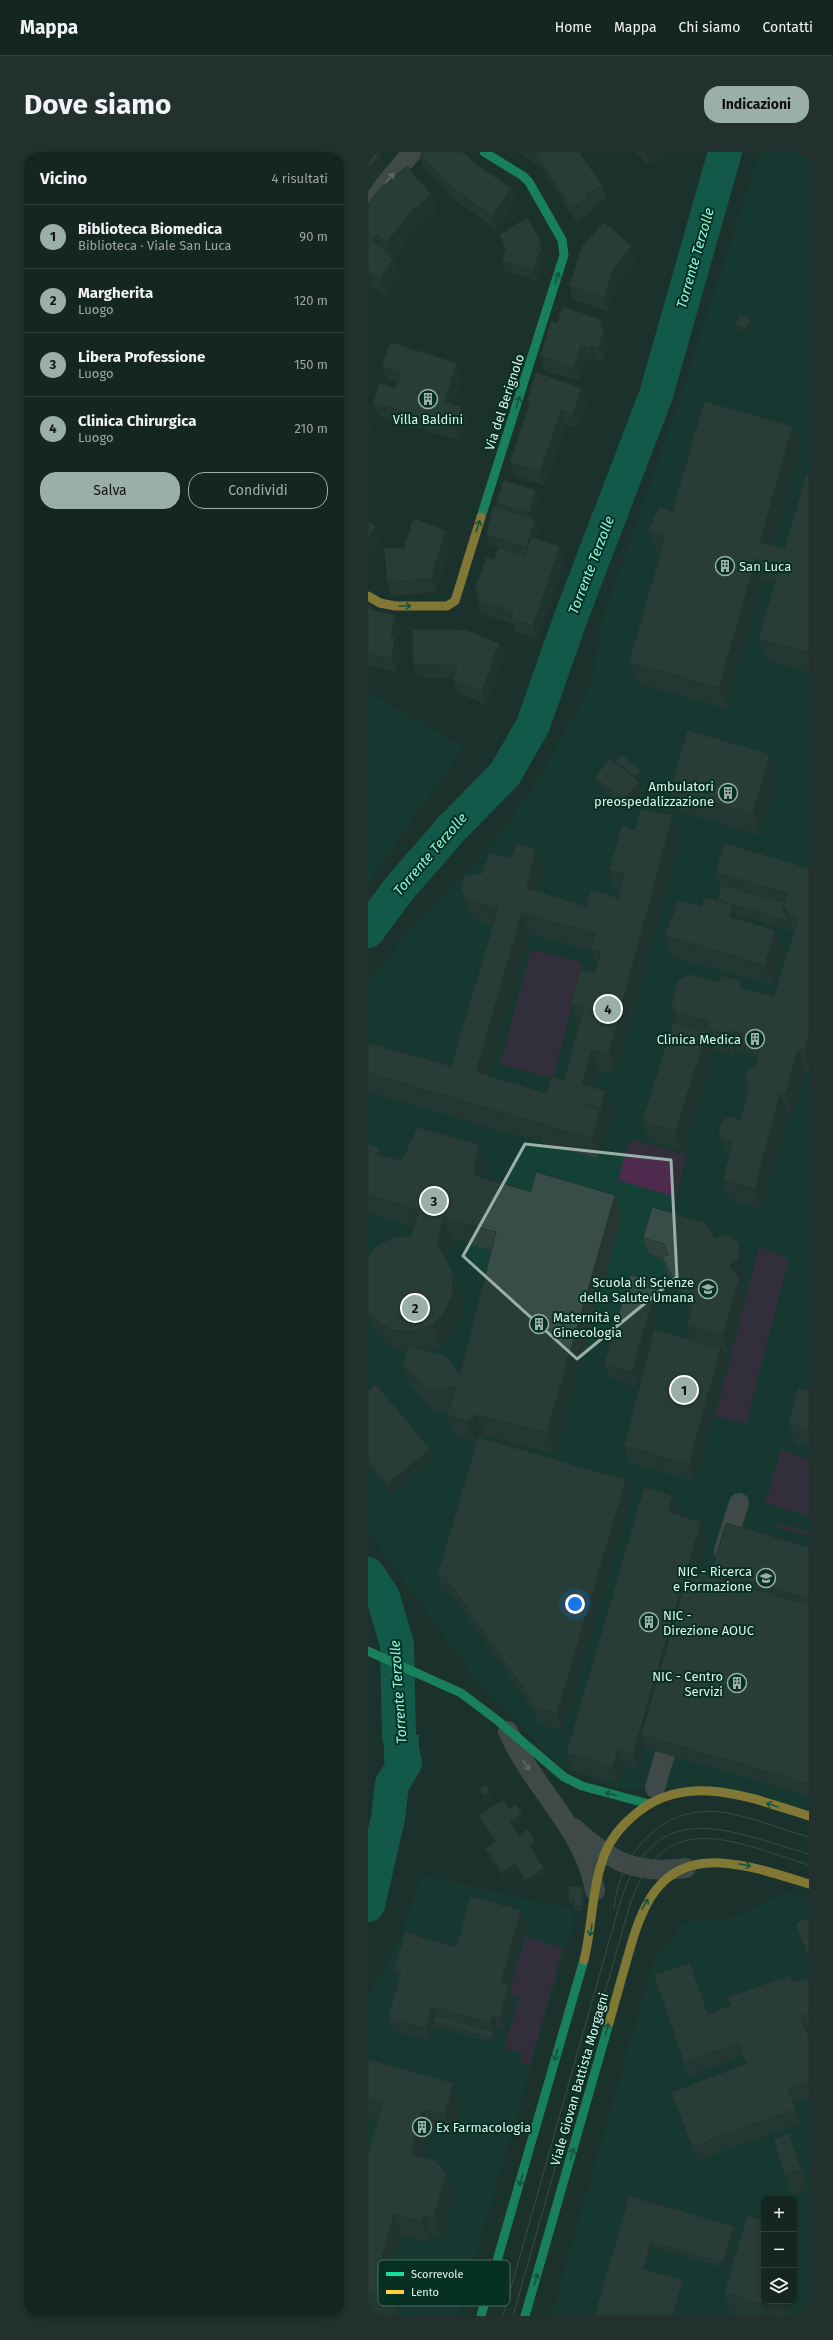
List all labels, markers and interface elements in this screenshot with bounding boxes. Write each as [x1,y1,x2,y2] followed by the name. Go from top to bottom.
[20,16,78,39] text: Mappa
[555,19,592,36] text: Home
[614,19,657,36] text: Mappa
[679,19,740,36] text: Chi siamo
[762,19,813,36] text: Contatti
[704,86,809,123] button: Indicazioni
[24,88,171,121] text: Dove siamo
[40,168,87,189] text: Vicino
[271,171,328,186] text: 4 risultati
[385,173,394,183] one-way arrow
[673,206,718,310] water label: Torrente Terzolle
[78,220,222,238] text: Biblioteca Biomedica
[50,229,56,244] text: 1
[299,229,328,244] text: 90 m
[78,238,231,253] text: Biblioteca · Viale San Luca
[554,271,561,284] one-way arrow
[78,284,153,302] text: Margherita
[50,293,56,308] text: 2
[294,293,328,308] text: 120 m
[78,302,114,317] text: Luogo
[78,348,205,366] text: Libera Professione
[482,352,527,452] street label: Via del Berignolo
[50,357,56,372] text: 3
[294,357,328,372] text: 150 m
[78,366,114,381] text: Luogo
[417,388,439,410] building icon: Villa Baldini
[515,395,522,408] one-way arrow
[78,412,196,430] text: Clinica Chirurgica
[393,412,463,427] place label: Villa Baldini
[49,421,57,436] text: 4
[294,421,328,436] text: 210 m
[78,430,114,445] text: Luogo
[40,472,180,509] button: Salva
[188,472,328,509] button: Condividi
[565,514,618,617] water label: Torrente Terzolle
[475,520,483,532] one-way arrow
[714,555,736,577] building icon: San Luca
[739,559,791,574] place label: San Luca
[398,602,411,610] one-way arrow
[594,779,714,809] place label: Ambulatori preospedalizzazione
[717,782,739,804] building icon: Ambulatori preospedalizzazione
[390,810,471,899] water label: Torrente Terzolle
[595,994,621,1024] pin: 4
[744,1028,766,1050] building icon: Clinica Medica
[657,1032,741,1047] place label: Clinica Medica
[421,1186,447,1216] pin: 3
[579,1275,694,1305] place label: Scuola di Scienze della Salute Umana
[697,1278,719,1300] school or university icon: Scuola di Scienze della Salute Umana
[402,1293,428,1323] pin: 2
[553,1310,622,1340] place label: Maternità e Ginecologia
[528,1313,550,1335] building icon: Maternità e Ginecologia
[671,1375,697,1405] pin: 1
[673,1564,752,1594] place label: NIC - Ricerca e Formazione
[755,1567,777,1589] school or university icon: NIC - Ricerca e Formazione
[565,1594,585,1614] your location
[663,1608,755,1638] place label: NIC - Direzione AOUC
[638,1611,660,1633] building icon: NIC - Direzione AOUC
[386,1640,411,1744] water label: Torrente Terzolle
[652,1669,723,1699] place label: NIC - Centro Servizi
[726,1672,748,1694] building icon: NIC - Centro Servizi
[522,1759,530,1770] one-way arrow
[605,1790,618,1797] one-way arrow
[765,1801,778,1808] one-way arrow
[739,1862,752,1870] one-way arrow
[642,1899,649,1911] one-way arrow
[587,1923,595,1936] one-way arrow
[548,1991,611,2167] street label: Viale Giovan Battista Morgagni
[604,2022,611,2035] one-way arrow
[552,2048,559,2061] one-way arrow
[411,2116,433,2138] building icon: Ex Farmacologia
[436,2120,531,2135] place label: Ex Farmacologia
[569,2147,576,2160] one-way arrow
[517,2174,524,2187] one-way arrow
[761,2196,797,2304] map controls
[761,2196,797,2232] button: +
[761,2232,797,2268] button: −
[378,2260,510,2306] legend
[411,2268,464,2281] text: Scorrevole
[761,2268,797,2304] button: layers
[533,2272,540,2285] one-way arrow
[411,2286,439,2299] text: Lento

